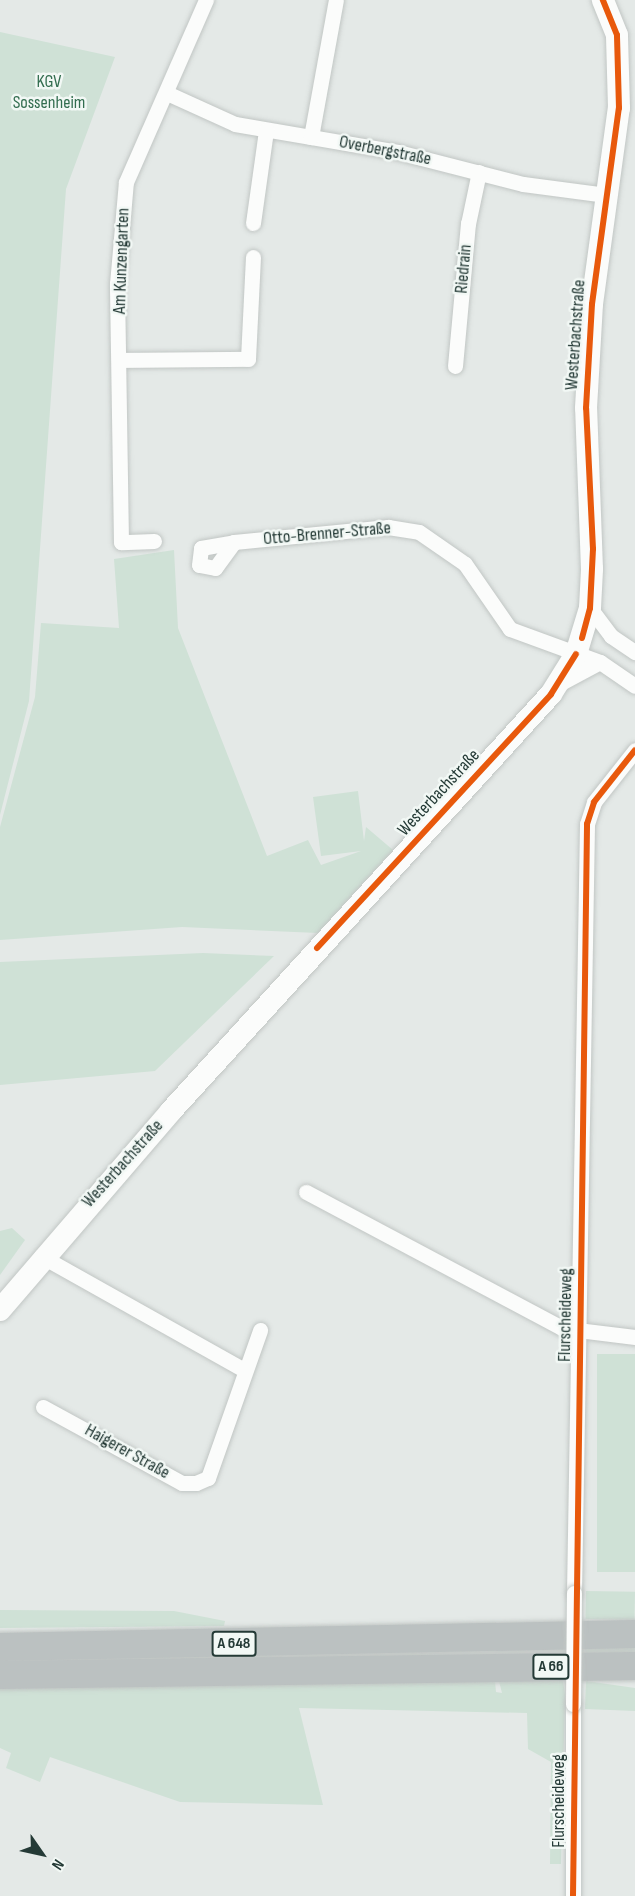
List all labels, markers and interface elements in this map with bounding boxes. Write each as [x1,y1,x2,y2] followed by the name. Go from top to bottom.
[13,72,85,115] park label: KGV Sossenheim
[337,132,433,170] street label: Overbergstraße
[109,208,135,314] street label: Am Kunzengarten
[451,244,477,294] street label: Riedrain
[561,279,591,391] street label: Westerbachstraße
[262,518,392,550] street label: Otto-Brenner-Straße
[393,745,485,841] street label: Westerbachstraße
[78,1116,168,1212] street label: Westerbachstraße
[554,1268,578,1362] street label: Flurscheideweg
[81,1420,173,1484] street label: Haigerer Straße
[212,1631,256,1657] road number: A 648
[532,1654,570,1680] road number: A 66
[548,1754,570,1848] street label: Flurscheideweg
[12,1824,72,1884] north arrow
[47,1855,68,1873] text: N

